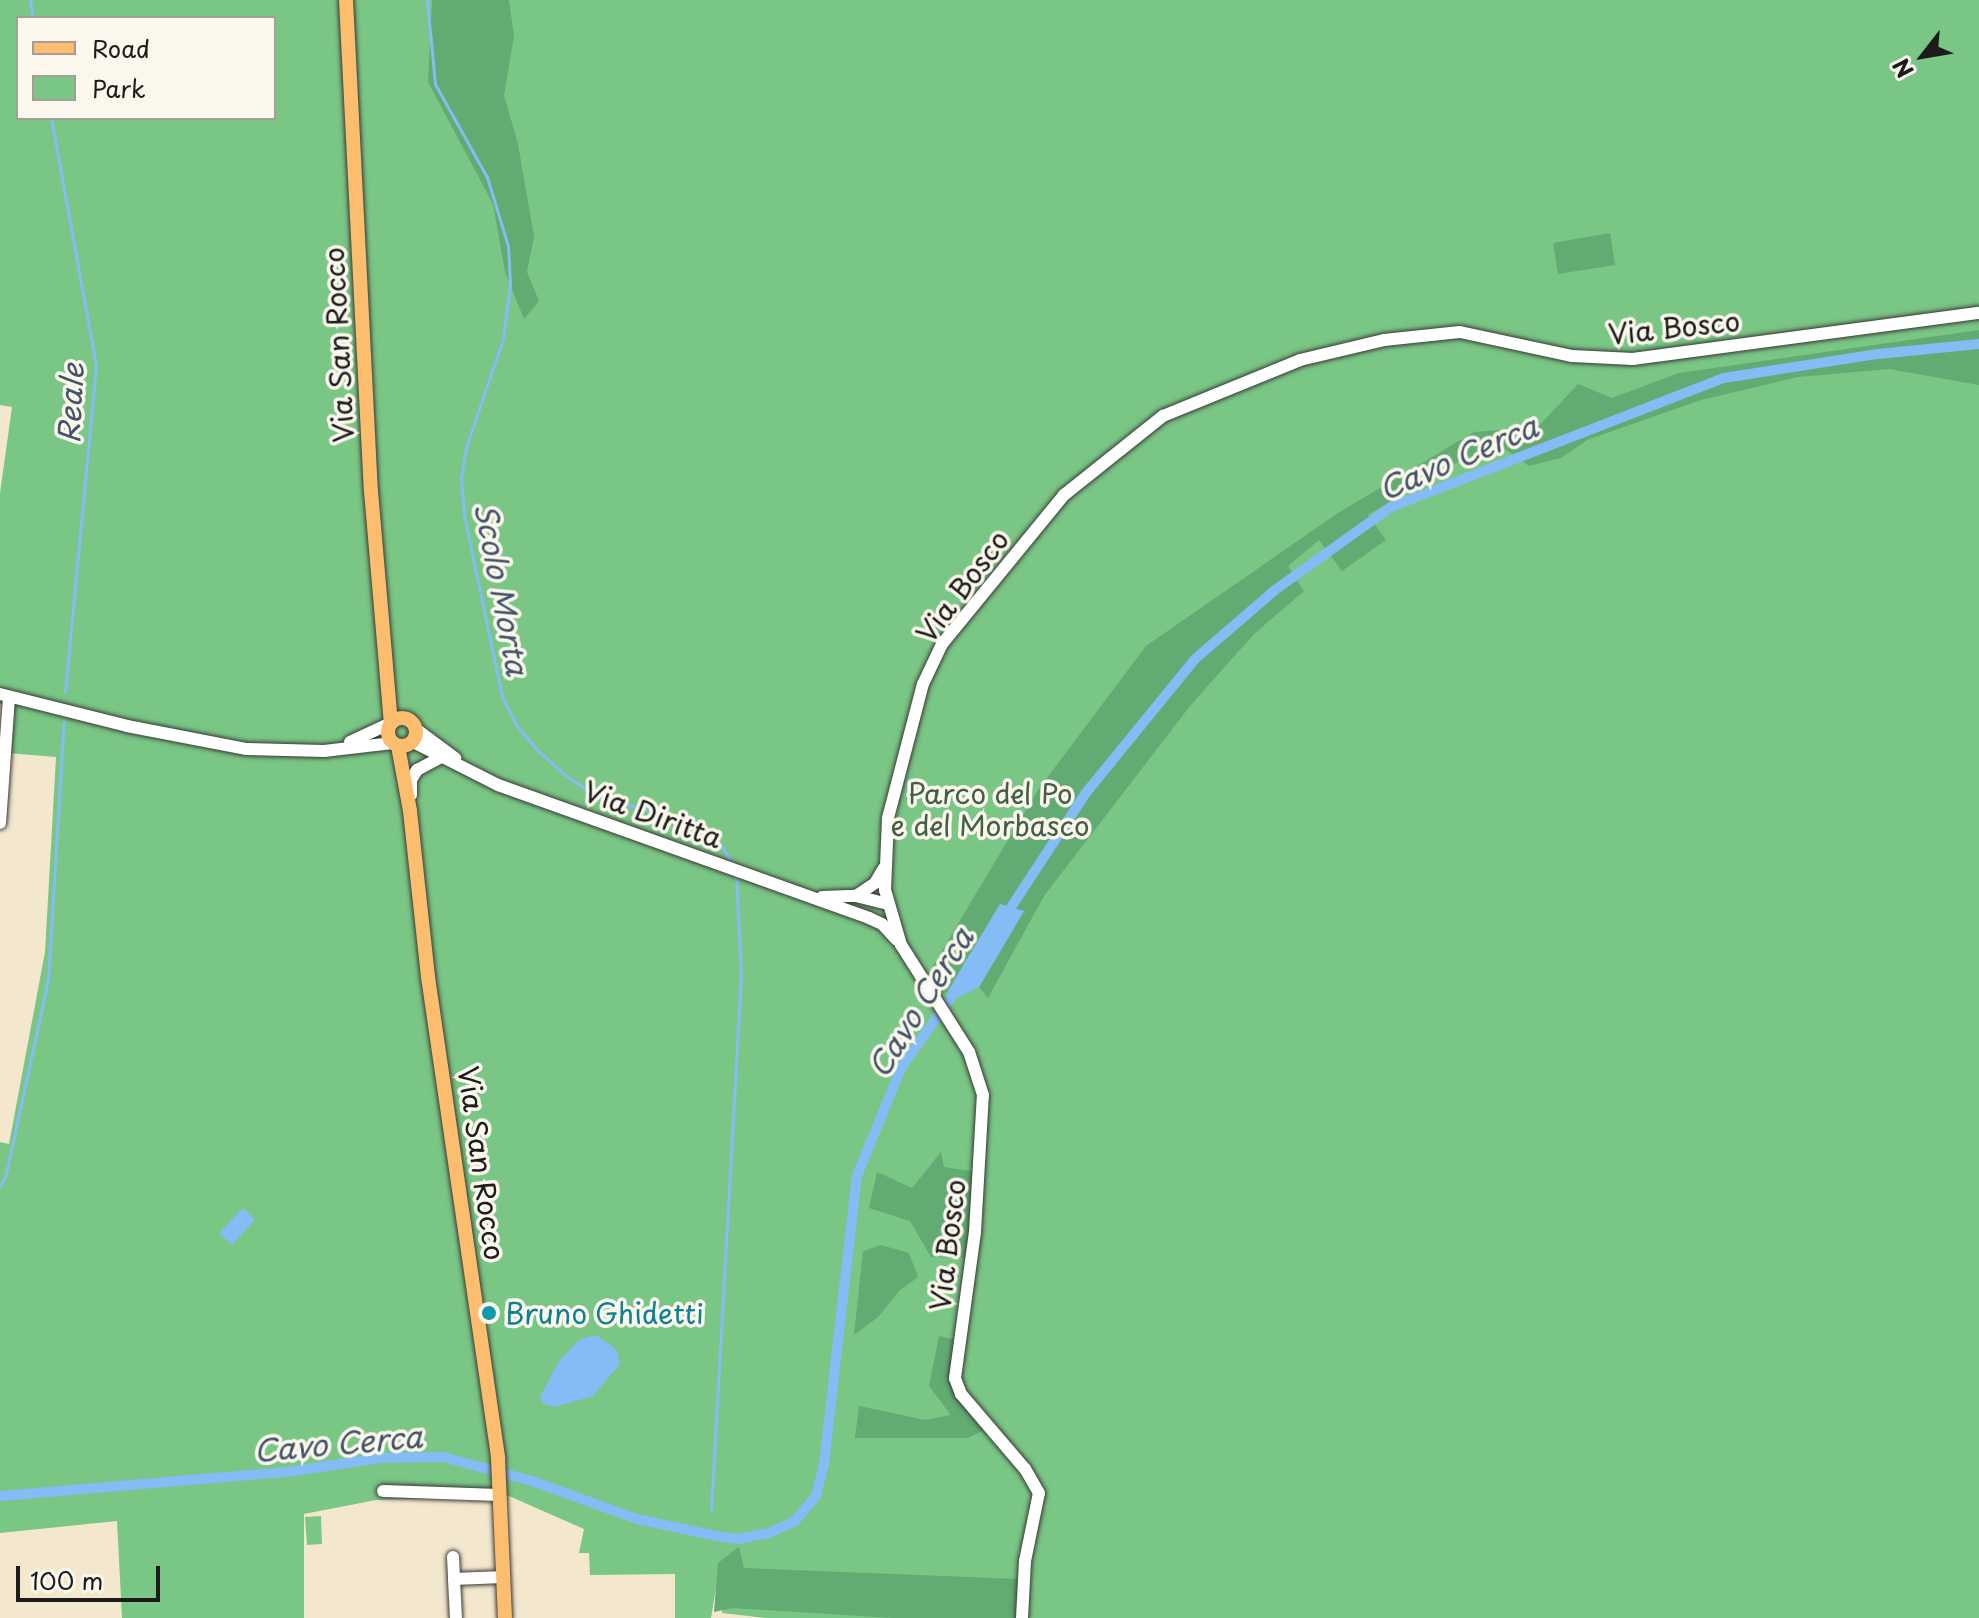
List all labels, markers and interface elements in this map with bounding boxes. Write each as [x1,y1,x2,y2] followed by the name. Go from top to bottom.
[16,16,276,120] legend
[1883,16,1963,96] north arrow
[92,30,150,66] text: Road
[1883,53,1921,85] text: N
[92,70,146,106] text: Park
[316,248,360,442] street label: Via San Rocco
[1607,303,1741,351] street label: Via Bosco
[50,362,90,444] water label: Reale
[1374,408,1542,506] water label: Cavo Cerca
[468,499,536,679] water label: Scolo Morta
[909,523,1015,649] street label: Via Bosco
[580,774,726,854] street label: Via Diritta
[889,776,1091,842] park label: Parco del Po e del Morbasco
[860,921,980,1083] water label: Cavo Cerca
[452,1065,512,1261] street label: Via San Rocco
[922,1178,972,1312] street label: Via Bosco
[505,1296,703,1330] place label: Bruno Ghidetti
[480,1304,498,1322] marker: Bruno Ghidetti
[253,1418,423,1468] water label: Cavo Cerca
[20,1550,164,1600] scale bar
[30,1562,103,1598] text: 100 m

